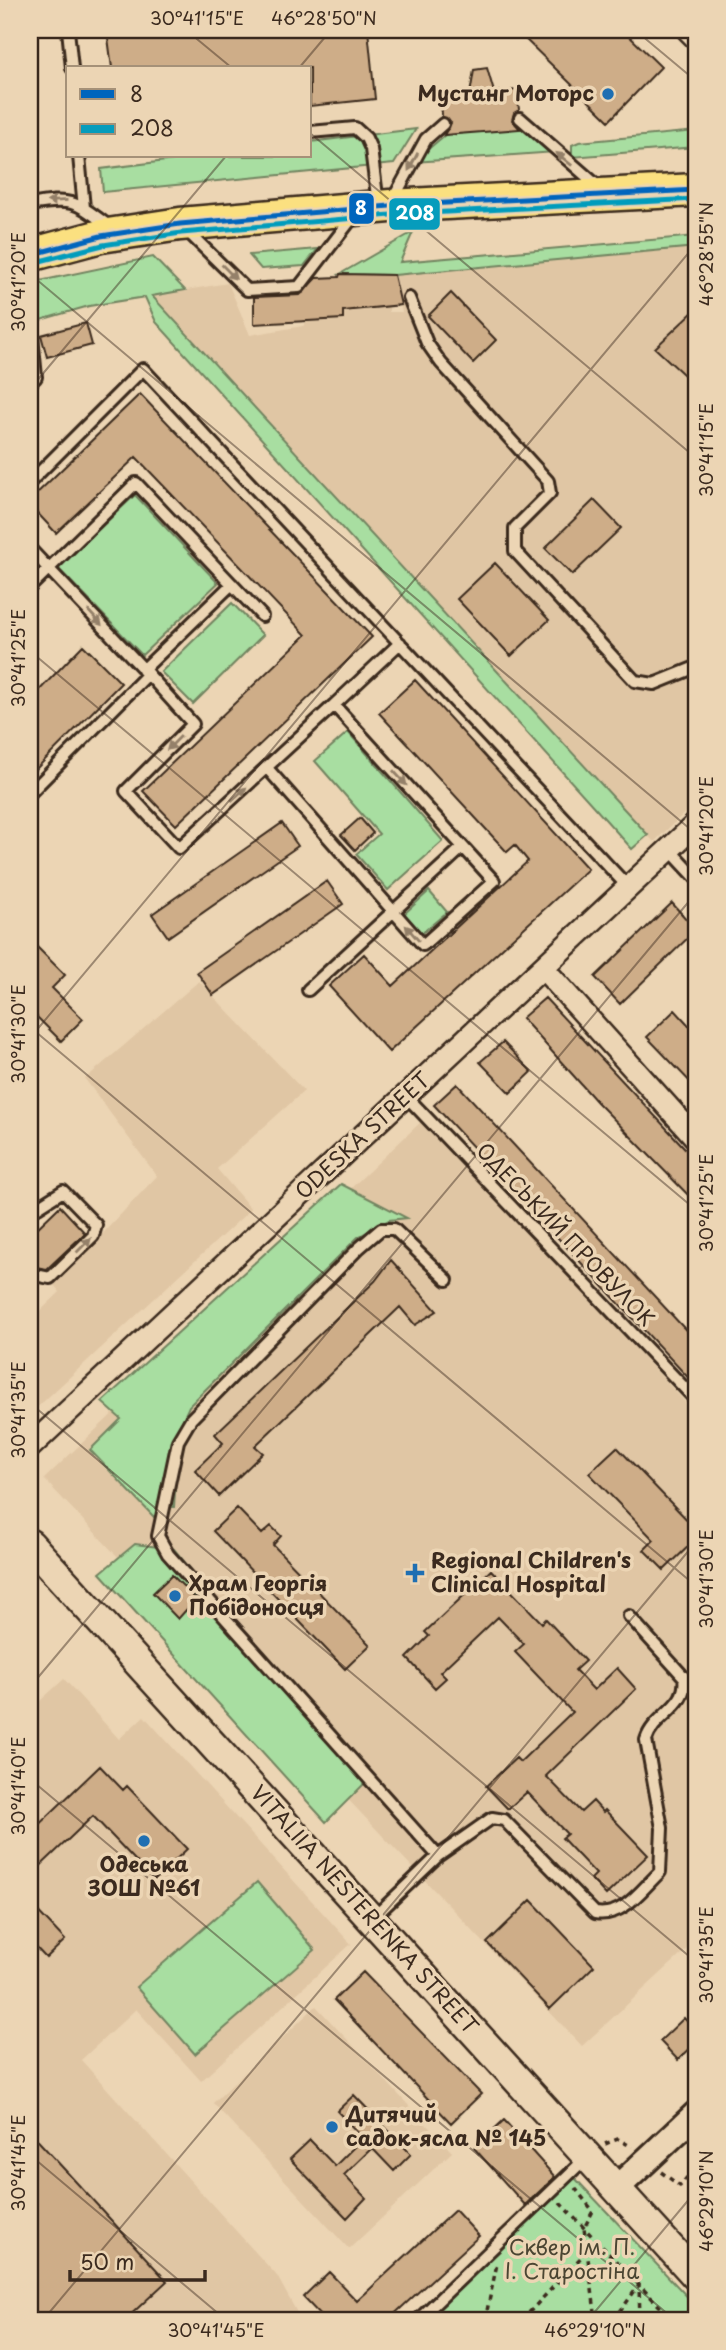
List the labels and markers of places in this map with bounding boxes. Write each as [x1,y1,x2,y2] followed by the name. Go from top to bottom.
[418,76,594,108] place label: Мустанг Моторс
[600,86,616,102] marker: Мустанг Моторс
[431,1543,631,1599] place label: Regional Children's Clinical Hospital
[405,1563,425,1583] marker: Regional Children's Clinical Hospital
[189,1566,327,1622] place label: Храм Георгія Побідоносця
[167,1588,183,1604] marker: Храм Георгія Побідоносця
[136,1833,152,1849] marker: Одеська ЗОШ №61
[87,1847,200,1903] place label: Одеська ЗОШ №61
[345,2097,546,2153] place label: Дитячий садок-ясла № 145
[324,2119,340,2135] marker: Дитячий садок-ясла № 145

